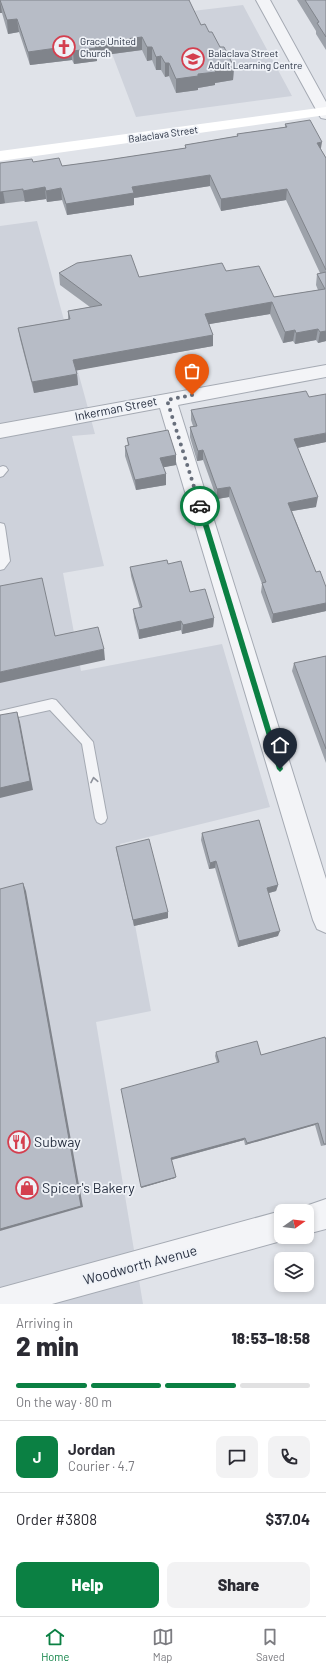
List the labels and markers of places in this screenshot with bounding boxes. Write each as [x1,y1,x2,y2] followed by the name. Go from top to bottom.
[51,34,77,60] church icon: Grace United Church
[80,35,136,59] place label: Grace United Church
[180,46,206,72] school or university icon: Balaclava Street Adult Learning Centre
[208,47,302,71] place label: Balaclava Street Adult Learning Centre
[175,354,209,395] pin
[263,728,297,769] pin
[6,1129,32,1155] restaurant icon: Subway
[34,1133,81,1150] place label: Subway
[14,1175,40,1201] shop icon: Spicer's Bakery
[42,1179,135,1196] place label: Spicer's Bakery

